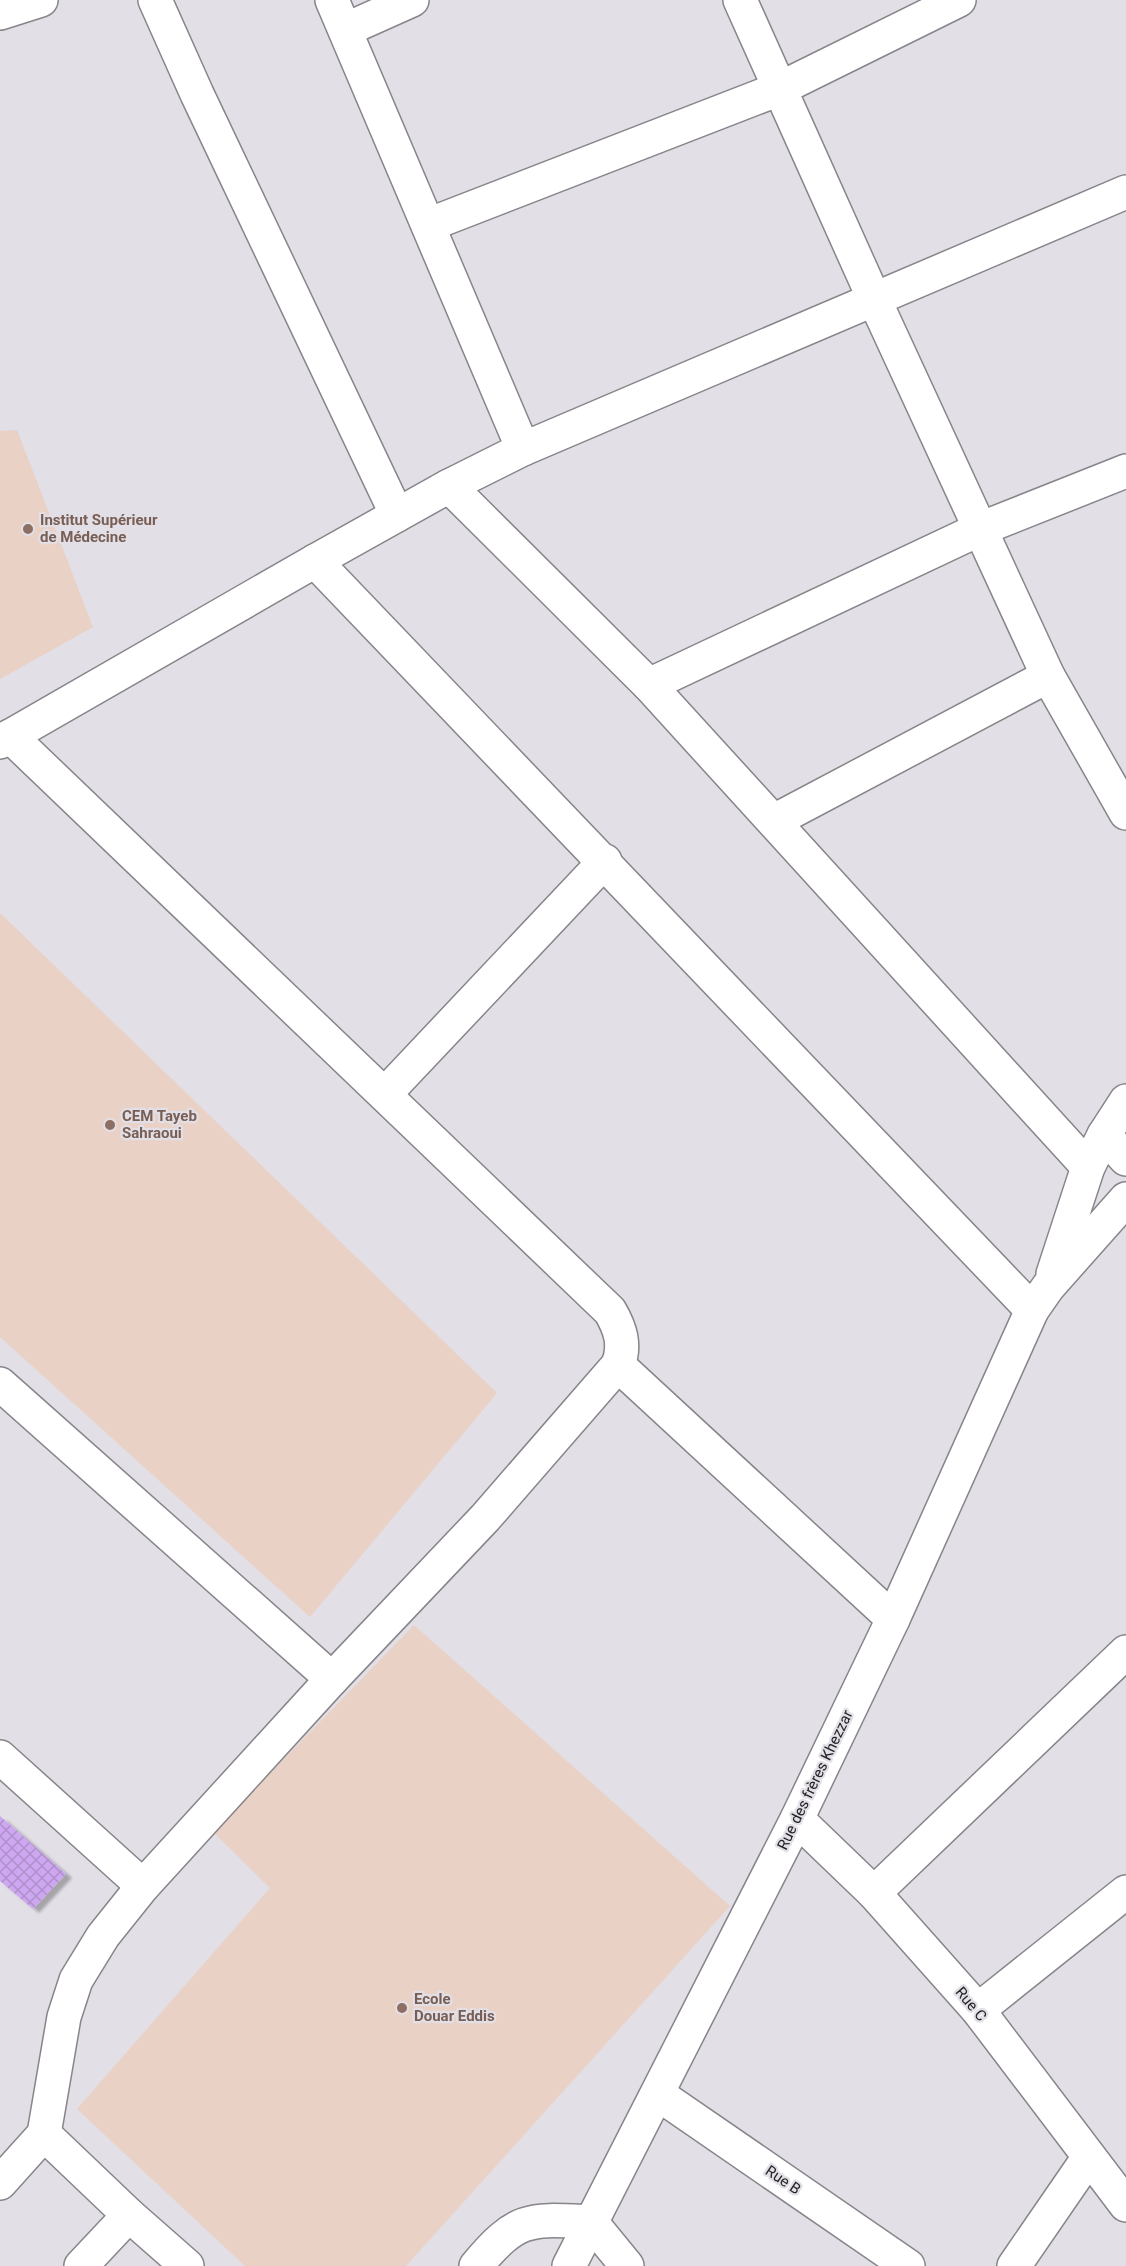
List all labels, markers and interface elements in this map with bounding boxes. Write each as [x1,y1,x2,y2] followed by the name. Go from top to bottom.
[40,511,158,546] place label: Institut Supérieur de Médecine
[21,522,35,536] marker: Institut Supérieur de Médecine
[122,1107,197,1142] place label: CEM Tayeb Sahraoui
[103,1118,117,1132] marker: CEM Tayeb Sahraoui
[773,1707,857,1853] street label: Rue des frères Khezzar
[952,1983,991,2025] street label: Rue C
[414,1990,495,2025] place label: Ecole Douar Eddis
[395,2001,409,2015] marker: Ecole Douar Eddis
[762,2162,804,2198] street label: Rue B

